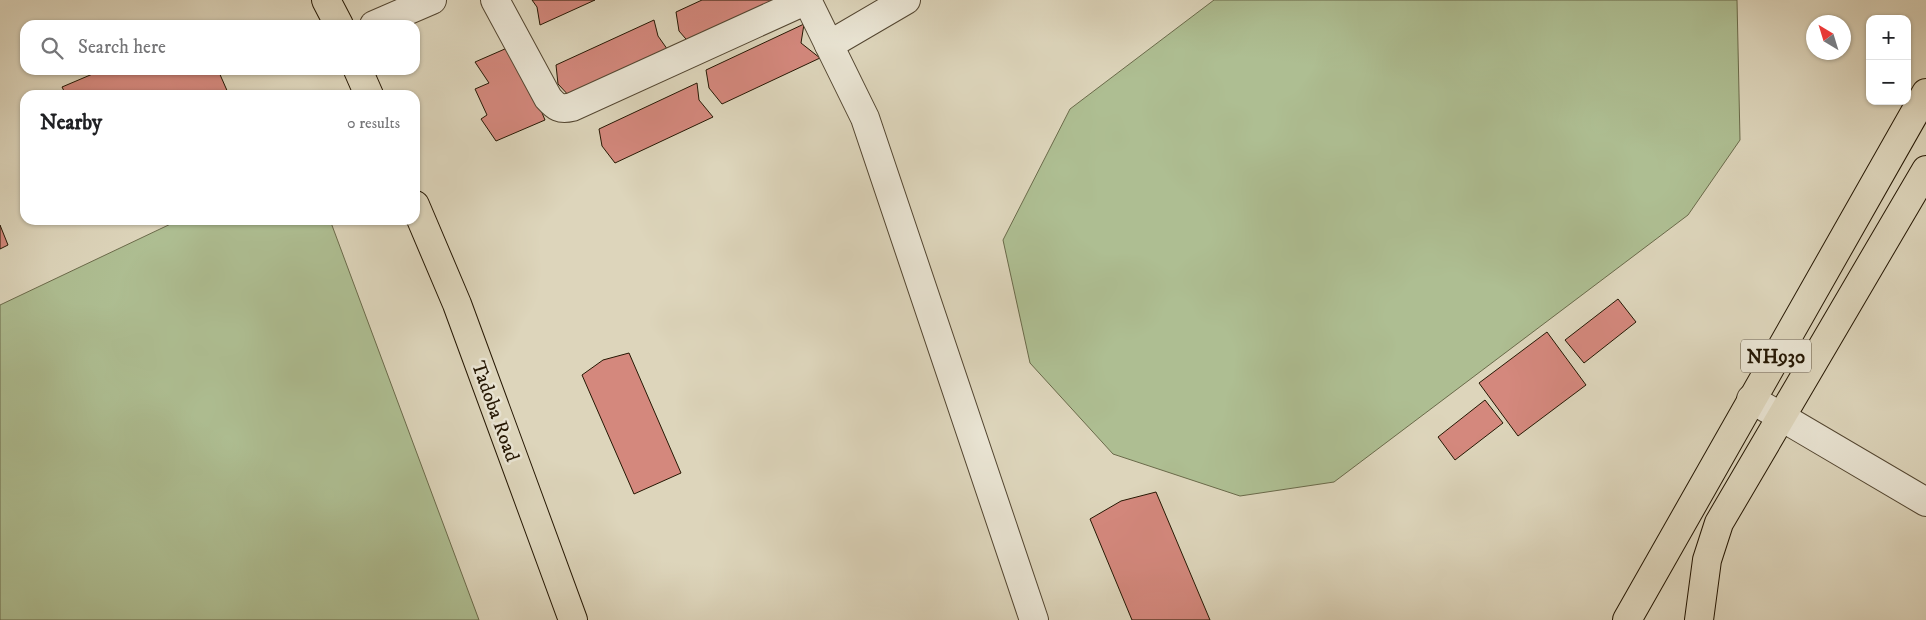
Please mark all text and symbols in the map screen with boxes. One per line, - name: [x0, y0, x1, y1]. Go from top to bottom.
- north arrow: [1806, 15, 1851, 60]
- map controls: [1866, 15, 1911, 105]
- button: +: [1866, 15, 1911, 60]
- search box: [20, 20, 420, 75]
- icon: search: [38, 34, 66, 62]
- text: Search here: [78, 36, 166, 59]
- button: −: [1866, 60, 1911, 105]
- text: Nearby: [40, 110, 102, 136]
- text: 0 results: [347, 113, 400, 133]
- road number: NH930: [1741, 340, 1811, 372]
- street label: Tadoba Road: [465, 358, 524, 465]

